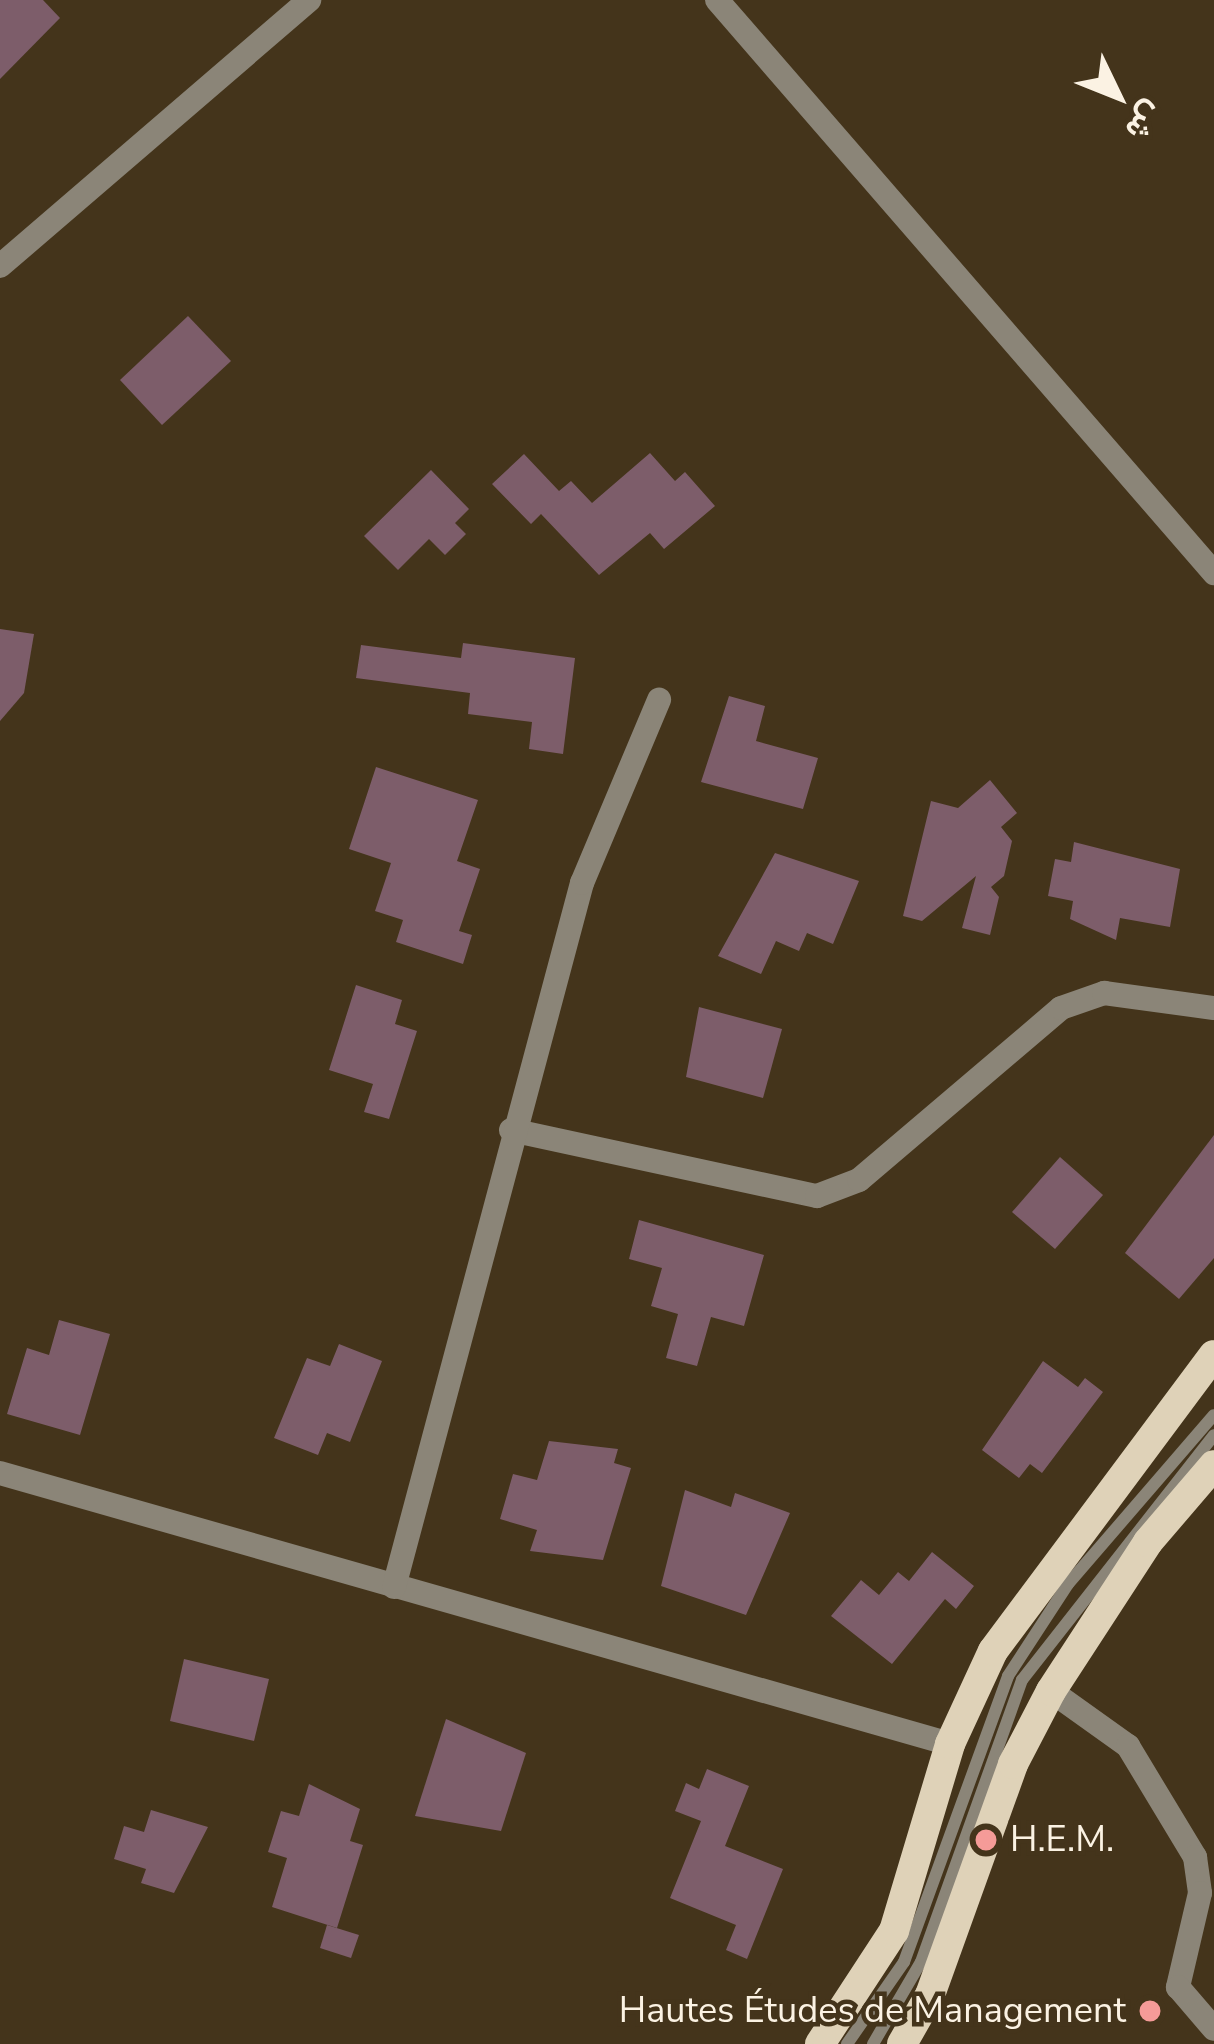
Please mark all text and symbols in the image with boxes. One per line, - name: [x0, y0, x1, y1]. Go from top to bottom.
- north arrow: [1058, 36, 1178, 156]
- text: ش: [1115, 91, 1175, 151]
- place label: H.E.M.: [1010, 1818, 1114, 1862]
- marker: H.E.M.: [973, 1827, 999, 1853]
- place label: Hautes Études de Management: [619, 1989, 1126, 2033]
- marker: Hautes Études de Management: [1137, 1998, 1163, 2024]

